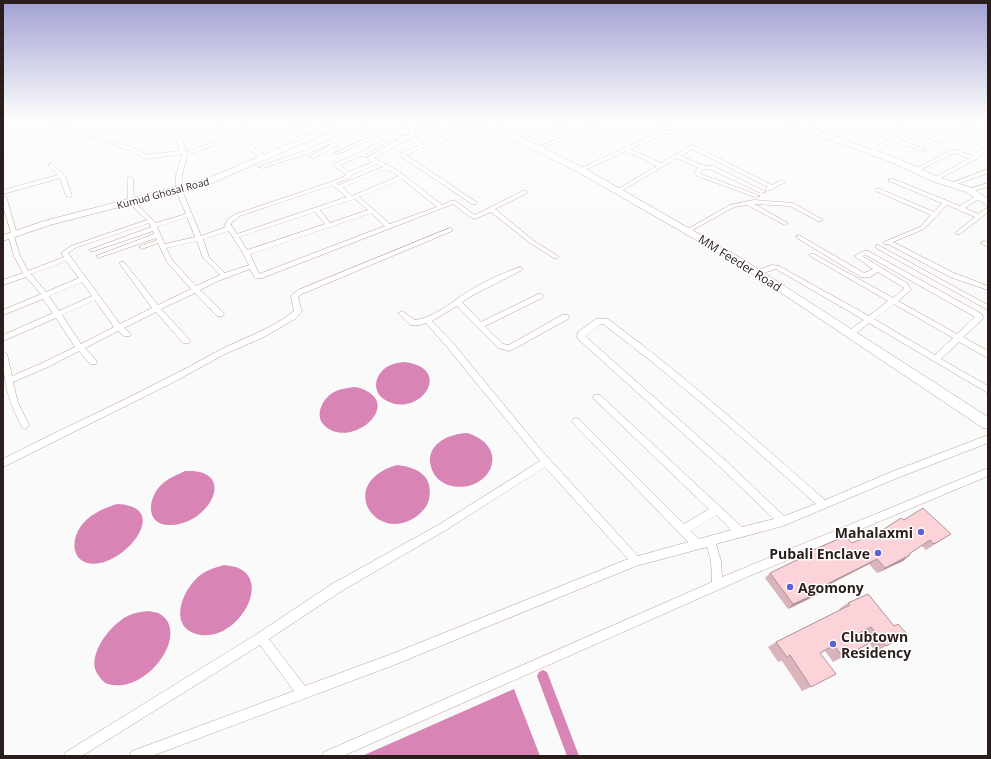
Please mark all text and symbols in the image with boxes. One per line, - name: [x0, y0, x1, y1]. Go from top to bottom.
- street label: Kumud Ghosal Road: [115, 174, 211, 212]
- street label: MM Feeder Road: [695, 231, 785, 295]
- place label: Mahalaxmi: [835, 523, 913, 542]
- marker: Mahalaxmi: [916, 527, 926, 537]
- place label: Pubali Enclave: [769, 544, 870, 563]
- marker: Pubali Enclave: [873, 548, 883, 558]
- place label: Agomony: [798, 578, 864, 597]
- marker: Agomony: [785, 582, 795, 592]
- place label: Clubtown Residency: [841, 627, 911, 662]
- marker: Clubtown Residency: [828, 639, 838, 649]

